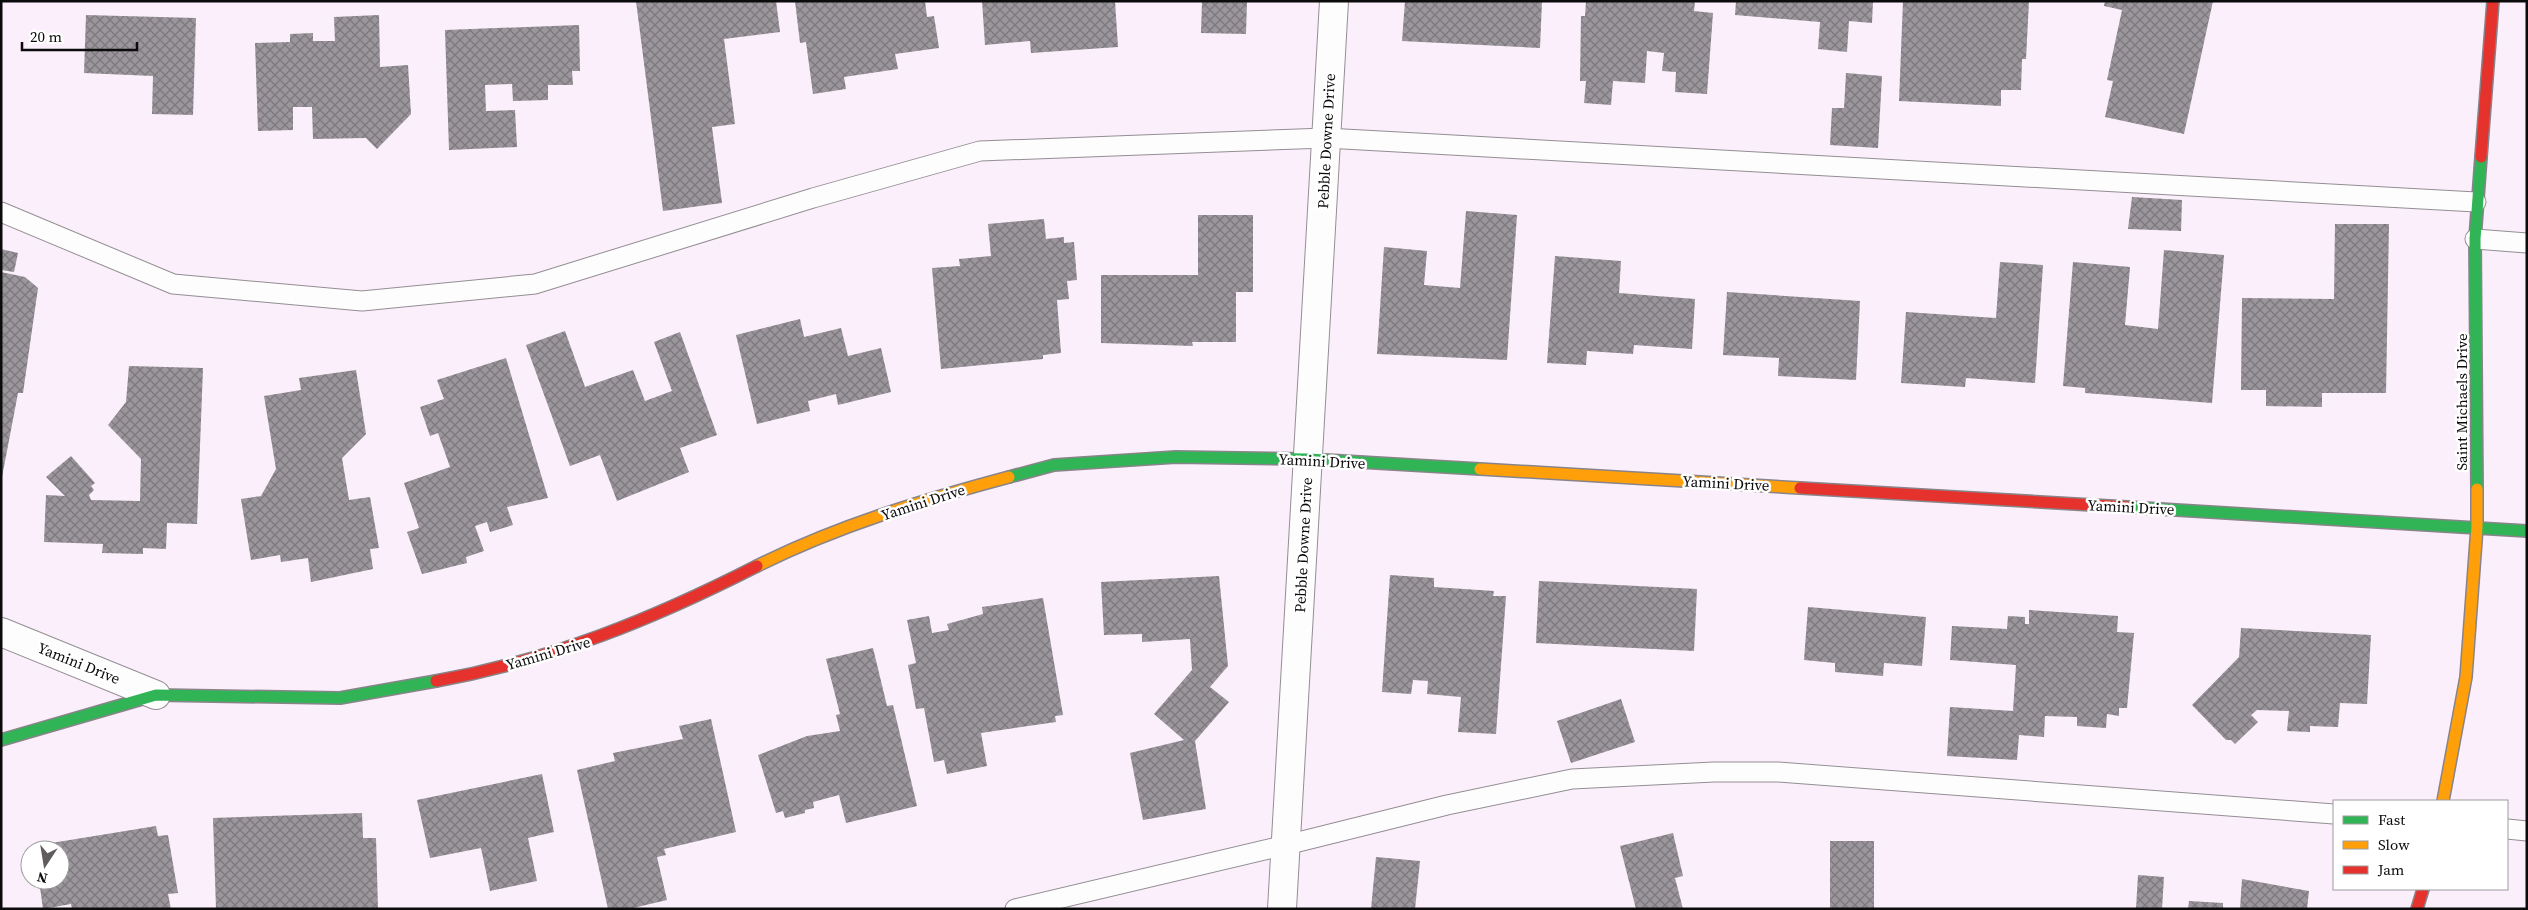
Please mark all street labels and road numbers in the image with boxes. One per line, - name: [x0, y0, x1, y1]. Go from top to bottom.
- street label: Pebble Downe Drive: [1312, 72, 1340, 209]
- street label: Saint Michaels Drive: [2451, 333, 2472, 471]
- street label: Yamini Drive: [1278, 448, 1366, 474]
- street label: Yamini Drive: [1682, 470, 1770, 496]
- street label: Pebble Downe Drive: [1289, 476, 1317, 613]
- street label: Yamini Drive: [878, 478, 968, 525]
- street label: Yamini Drive: [2087, 494, 2175, 520]
- street label: Yamini Drive: [503, 631, 593, 675]
- street label: Yamini Drive: [35, 637, 124, 689]

